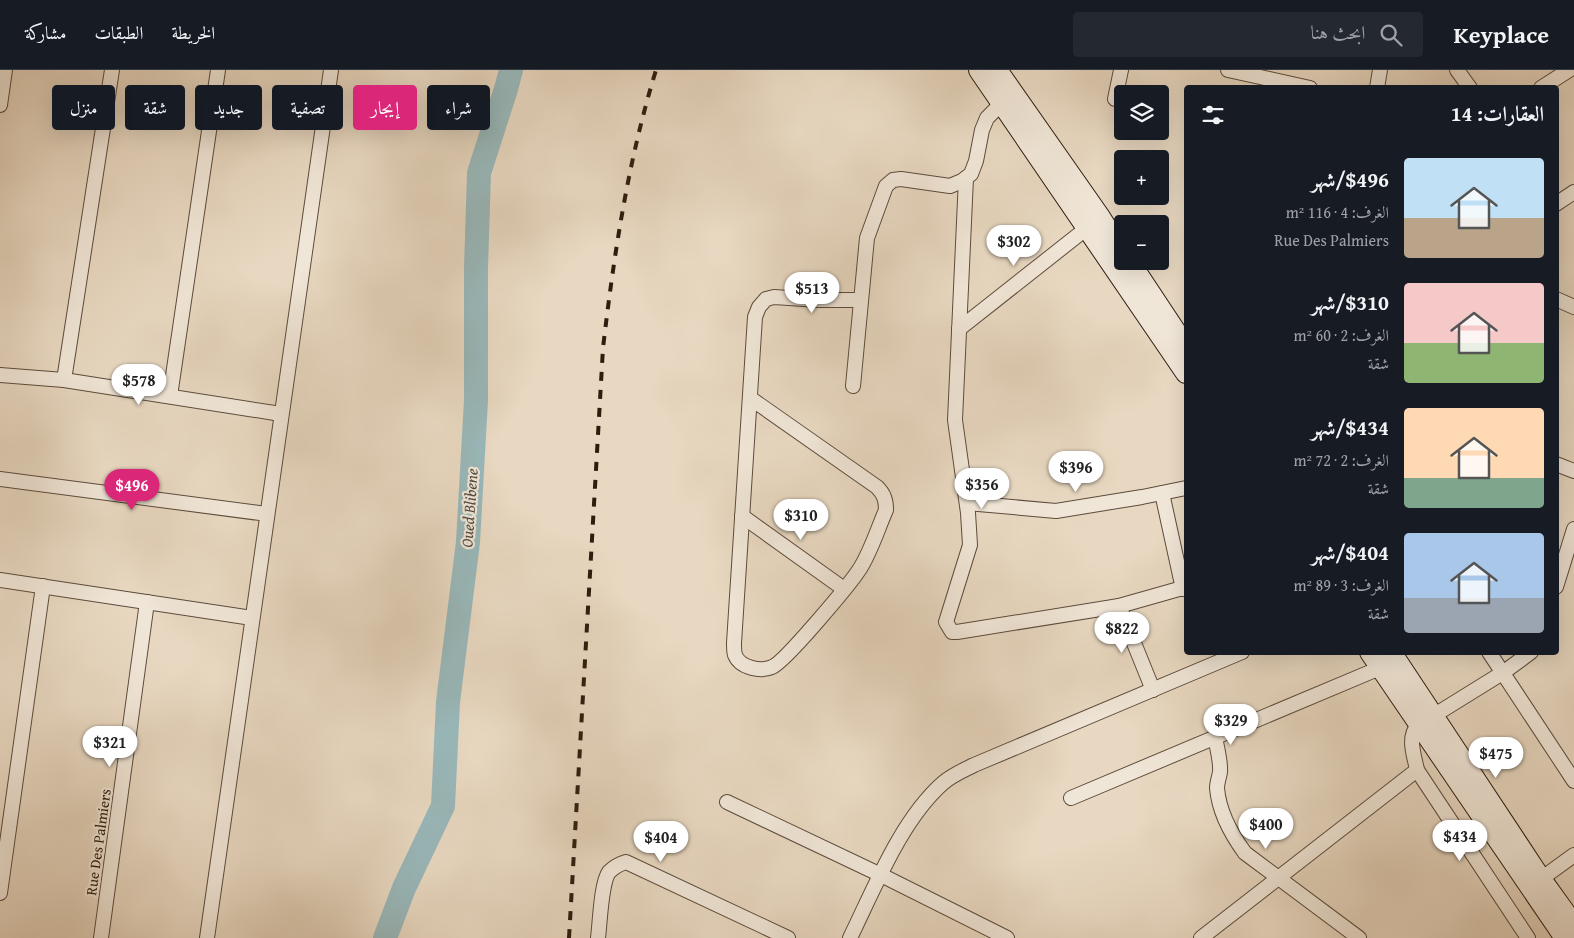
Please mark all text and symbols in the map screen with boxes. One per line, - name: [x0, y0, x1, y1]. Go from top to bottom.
- search box: [1073, 12, 1423, 57]
- text: Keyplace: [1453, 17, 1549, 52]
- text: ابحث هنا: [1311, 18, 1365, 46]
- text: مشاركة: [25, 19, 66, 46]
- text: الطبقات: [94, 19, 143, 46]
- text: الخريطة: [171, 19, 215, 46]
- icon: search: [1377, 21, 1405, 49]
- chip: منزل: [52, 85, 115, 130]
- chip: شقة: [125, 85, 185, 130]
- chip: جديد: [195, 85, 262, 130]
- chip: تصفية: [272, 85, 343, 130]
- chip: إيجار: [353, 85, 417, 130]
- chip: شراء: [427, 85, 490, 130]
- map controls: [1114, 85, 1169, 270]
- button: layers: [1114, 85, 1169, 140]
- text: العقارات: 14: [1451, 98, 1544, 129]
- icon: filters: [1199, 101, 1227, 129]
- button: +: [1114, 150, 1169, 205]
- text: $496/شهر: [1311, 164, 1389, 195]
- icon: home: [1444, 178, 1504, 238]
- text: الغرف: 4 · 116 m²: [1286, 200, 1389, 224]
- button: −: [1114, 215, 1169, 270]
- pin: $302: [984, 224, 1044, 267]
- text: Rue Des Palmiers: [1274, 228, 1389, 252]
- text: $302: [997, 229, 1031, 253]
- pin: $513: [782, 272, 842, 314]
- text: $513: [795, 276, 829, 300]
- text: $310/شهر: [1311, 287, 1389, 318]
- icon: home: [1444, 303, 1504, 363]
- text: الغرف: 2 · 60 m²: [1293, 323, 1389, 347]
- text: شقة: [1368, 351, 1389, 375]
- pin: $578: [109, 364, 169, 406]
- text: $578: [122, 368, 156, 392]
- text: $434/شهر: [1311, 412, 1389, 443]
- icon: home: [1444, 428, 1504, 488]
- text: الغرف: 2 · 72 m²: [1293, 448, 1389, 472]
- pin: $396: [1046, 450, 1106, 493]
- text: $396: [1059, 455, 1093, 479]
- water label: Oued Blibene: [454, 467, 484, 548]
- pin: $496: [102, 468, 162, 511]
- pin: $356: [952, 468, 1012, 510]
- text: $356: [965, 472, 999, 496]
- text: $496: [115, 473, 149, 497]
- text: شقة: [1368, 476, 1389, 500]
- pin: $310: [771, 498, 831, 541]
- text: $310: [784, 503, 818, 527]
- text: $404/شهر: [1311, 537, 1389, 568]
- icon: home: [1444, 553, 1504, 613]
- text: الغرف: 3 · 89 m²: [1293, 573, 1389, 597]
- text: شقة: [1368, 601, 1389, 625]
- pin: $822: [1092, 612, 1152, 654]
- text: $822: [1105, 616, 1139, 640]
- pin: $329: [1201, 704, 1261, 746]
- text: $329: [1214, 708, 1248, 732]
- pin: $321: [80, 726, 140, 768]
- text: $321: [93, 730, 127, 754]
- pin: $475: [1466, 736, 1526, 779]
- text: $475: [1479, 741, 1513, 765]
- street label: Rue Des Palmiers: [80, 787, 116, 897]
- pin: $400: [1236, 808, 1296, 850]
- text: $400: [1249, 812, 1283, 836]
- pin: $404: [631, 820, 691, 863]
- pin: $434: [1430, 820, 1490, 862]
- text: $434: [1443, 824, 1477, 848]
- text: $404: [644, 825, 678, 849]

